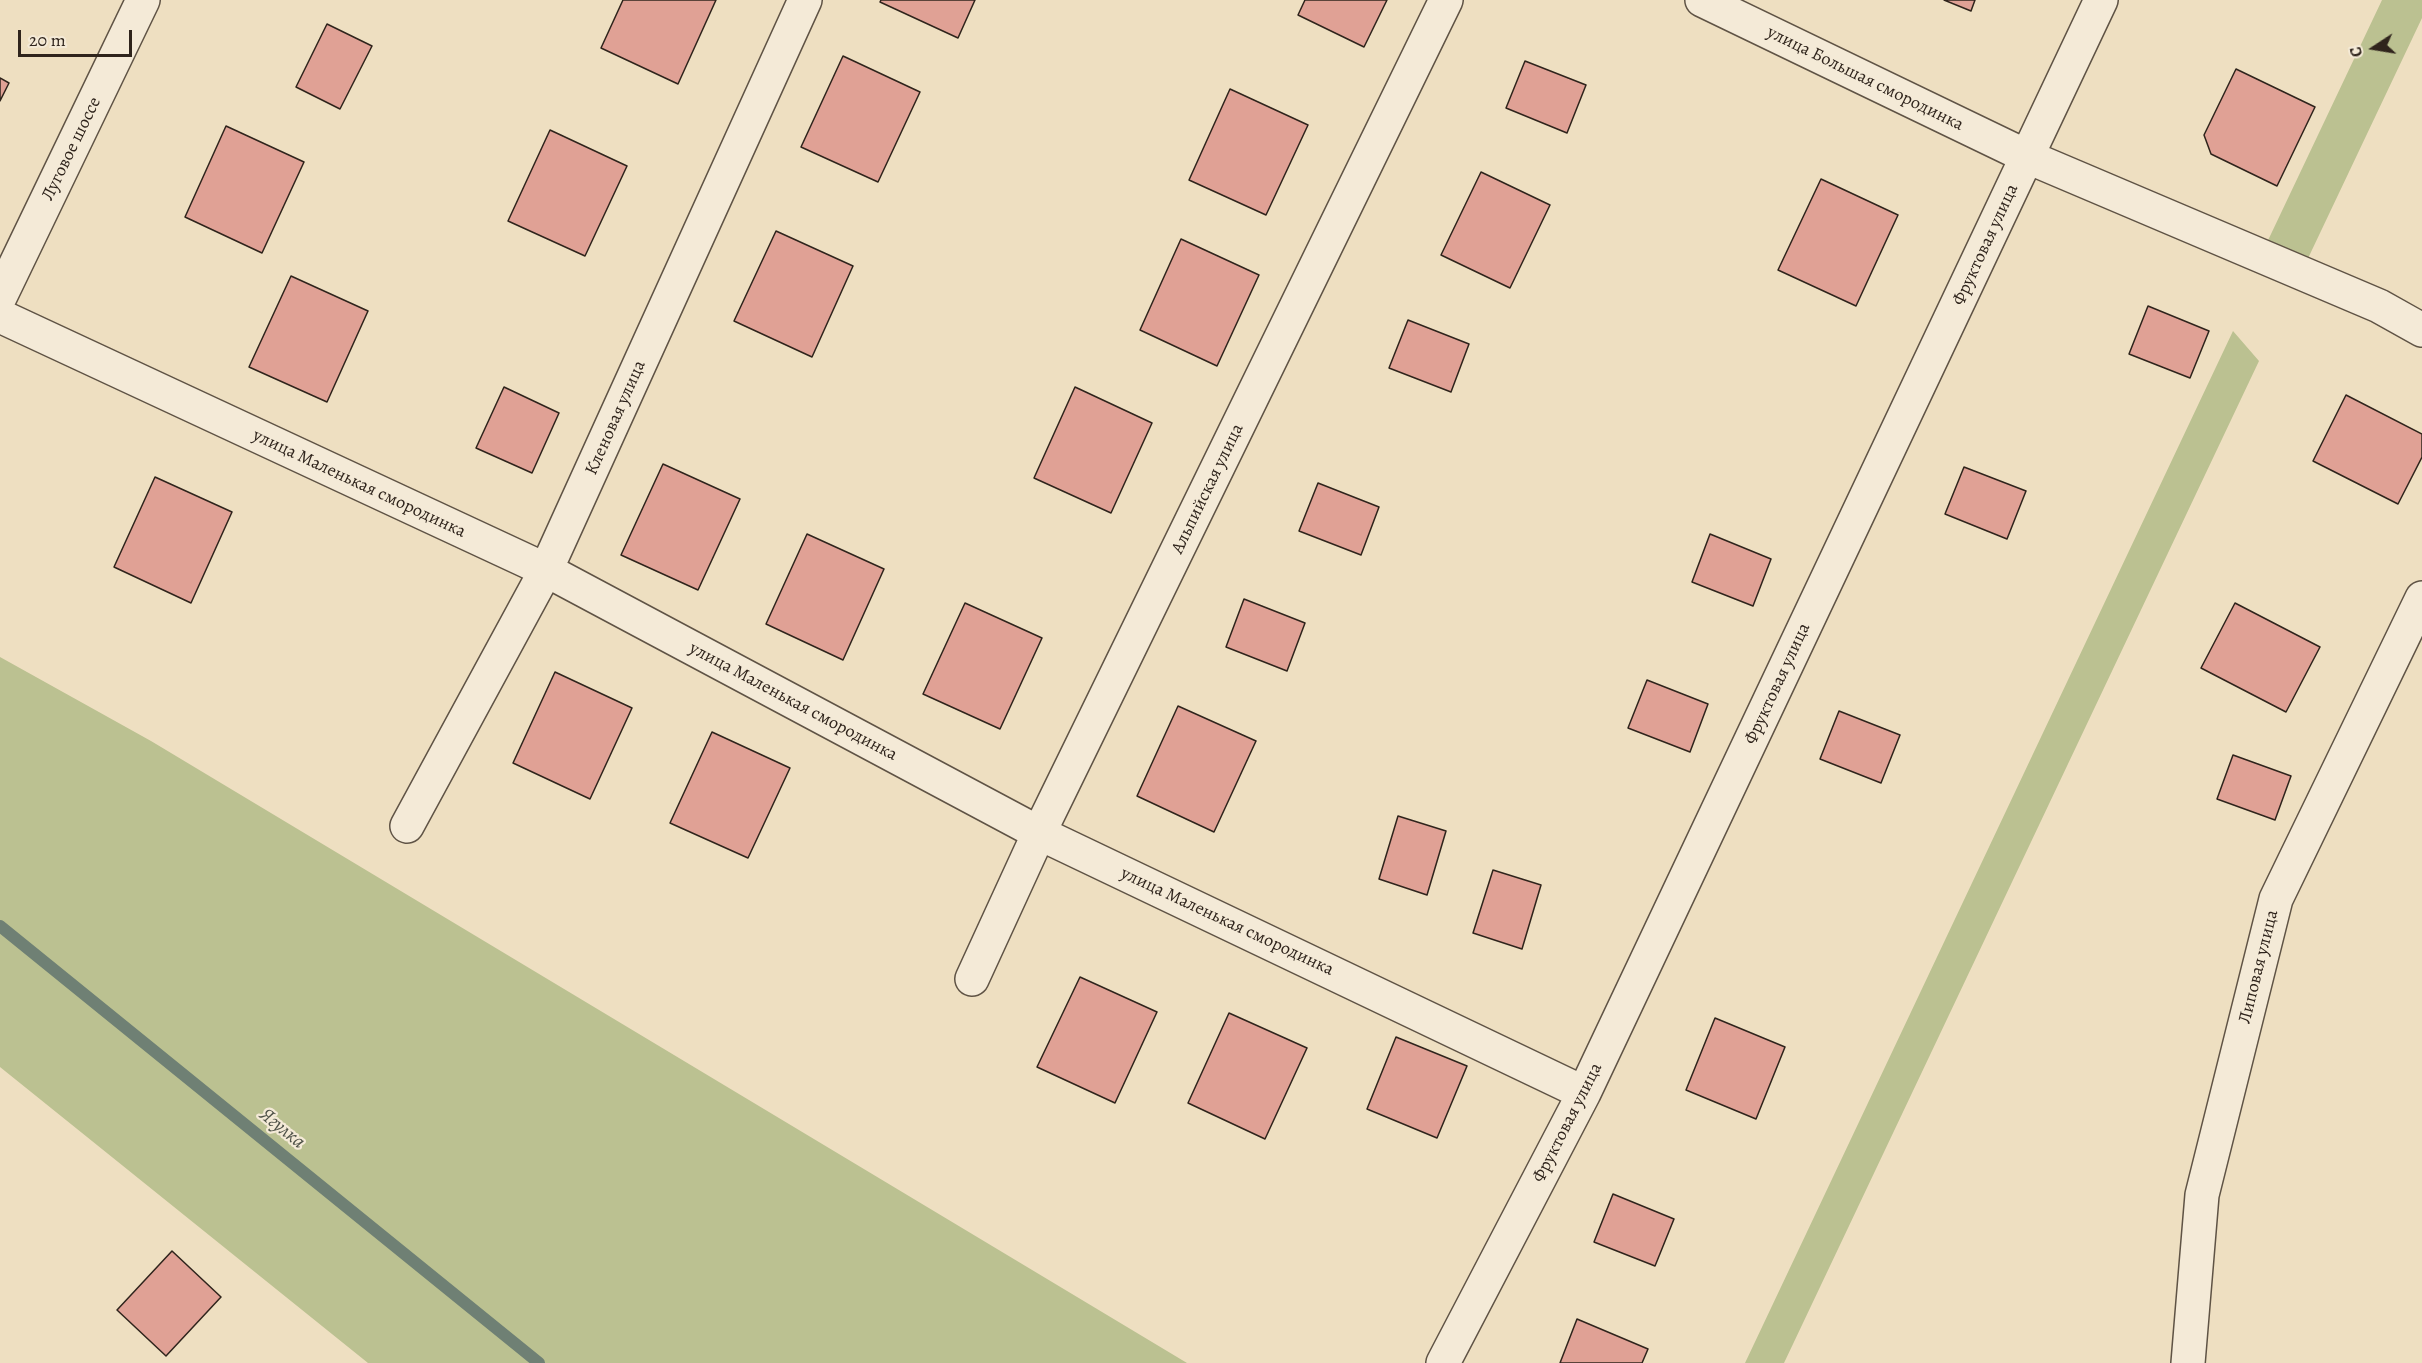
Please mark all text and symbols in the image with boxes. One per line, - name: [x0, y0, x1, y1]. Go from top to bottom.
- scale bar: [21, 18, 135, 56]
- north arrow: [2344, 18, 2404, 78]
- street label: улица Большая смородинка: [1763, 22, 1967, 136]
- text: 20 m: [29, 28, 66, 52]
- text: С: [2345, 45, 2368, 59]
- street label: Луговое шоссе: [38, 94, 106, 204]
- street label: Фруктовая улица: [1948, 181, 2024, 309]
- street label: Кленовая улица: [581, 357, 651, 479]
- street label: Альпийская улица: [1167, 420, 1249, 558]
- street label: улица Маленькая смородинка: [249, 425, 469, 543]
- street label: Фруктовая улица: [1740, 620, 1816, 748]
- street label: улица Маленькая смородинка: [685, 638, 901, 766]
- street label: улица Маленькая смородинка: [1117, 863, 1337, 981]
- street label: Липовая улица: [2234, 908, 2284, 1026]
- street label: Фруктовая улица: [1529, 1060, 1607, 1186]
- water label: Ягулка: [254, 1103, 310, 1155]

